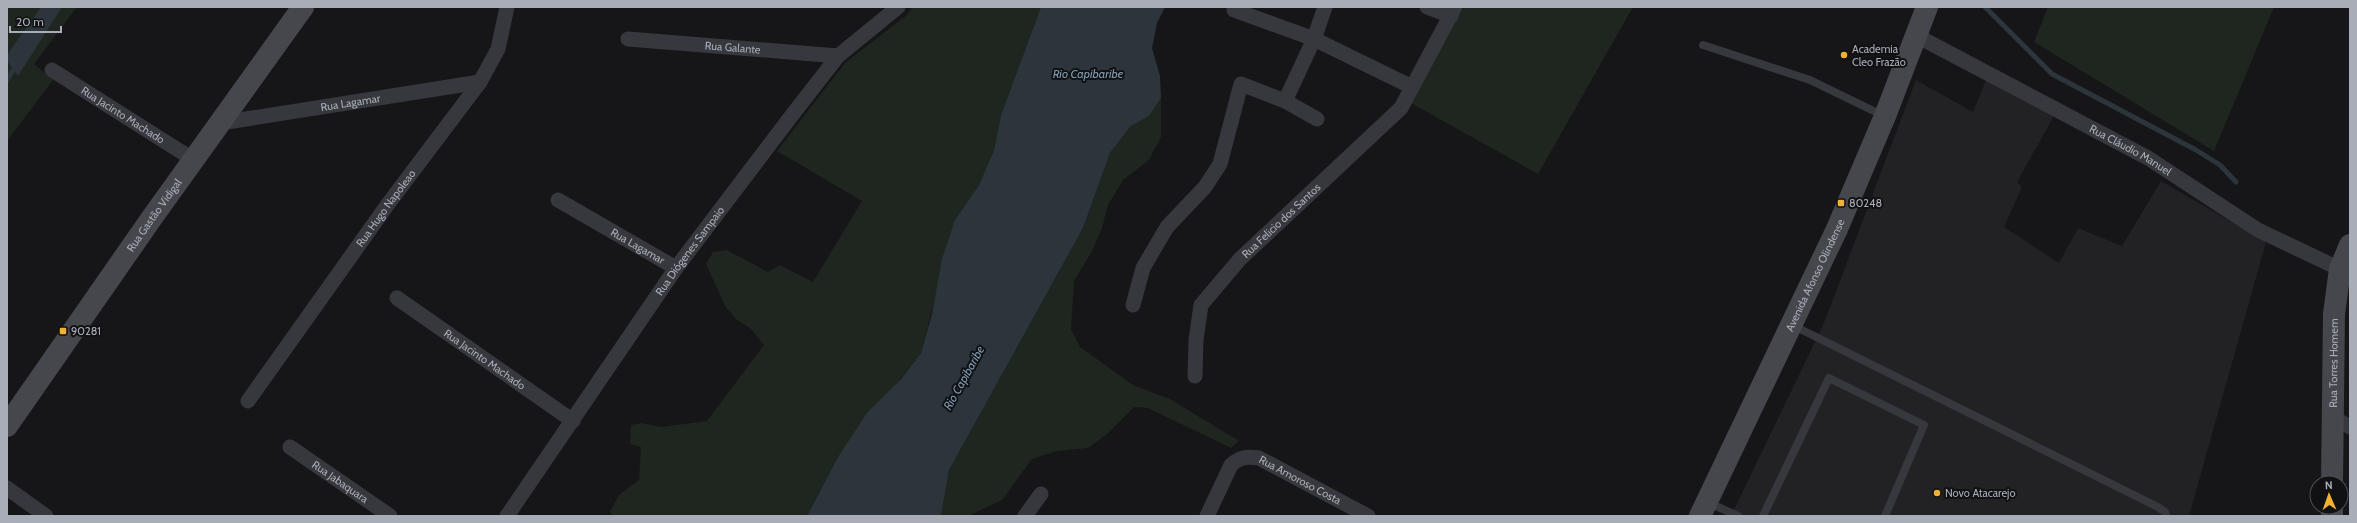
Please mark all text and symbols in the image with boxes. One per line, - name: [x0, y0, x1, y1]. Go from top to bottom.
- scale bar: [10, 8, 61, 34]
- text: 20 m: [16, 14, 44, 29]
- street label: Rua Galante: [704, 38, 761, 57]
- place label: Academia Cleo Frazão: [1852, 42, 1906, 69]
- marker: Academia Cleo Frazão: [1839, 50, 1849, 60]
- water label: Rio Capibaribe: [1053, 66, 1124, 81]
- street label: Rua Jacinto Machado: [79, 83, 167, 147]
- street label: Rua Lagamar: [320, 91, 382, 114]
- street label: Rua Cláudio Manuel: [2087, 121, 2174, 179]
- street label: Rua Hugo Napoleao: [353, 167, 419, 249]
- street label: Rua Gastão Vidigal: [123, 176, 185, 254]
- street label: Rua Felicio dos Santos: [1239, 180, 1324, 261]
- place label: 80248: [1849, 196, 1882, 210]
- marker: 80248: [1836, 198, 1846, 208]
- street label: Rua Diógenes Sampaio: [652, 203, 727, 298]
- street label: Avenida Afonso Olindense: [1782, 216, 1848, 333]
- street label: Rua Lagamar: [608, 225, 668, 267]
- street label: Rua Torres Homem: [2326, 318, 2341, 408]
- place label: 90281: [71, 324, 101, 338]
- marker: 90281: [58, 326, 68, 336]
- street label: Rua Jacinto Machado: [441, 326, 528, 393]
- water label: Rio Capibaribe: [940, 343, 987, 412]
- street label: Rua Amoroso Costa: [1256, 452, 1344, 508]
- street label: Rua Jabaquara: [309, 457, 372, 506]
- north arrow: [2309, 475, 2349, 515]
- text: N: [2325, 478, 2333, 492]
- place label: Novo Atacarejo: [1945, 486, 2015, 500]
- marker: Novo Atacarejo: [1932, 488, 1942, 498]

